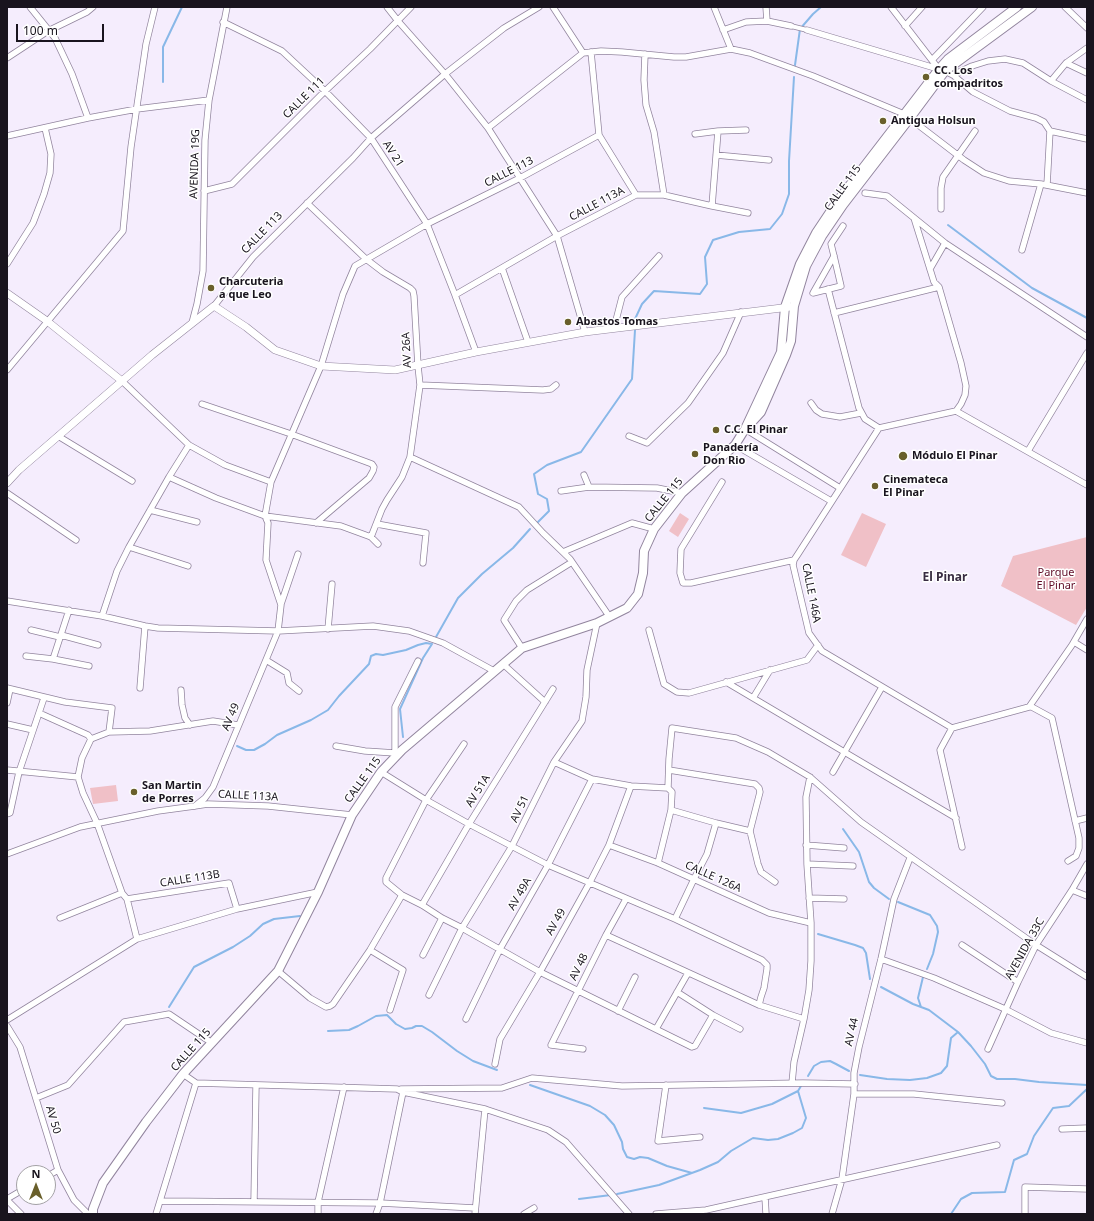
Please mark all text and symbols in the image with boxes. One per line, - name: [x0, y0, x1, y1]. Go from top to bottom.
- scale bar: [18, 16, 106, 42]
- text: 100 m: [23, 22, 58, 39]
- place label: CC. Los compadritos: [934, 64, 1003, 90]
- marker: CC. Los compadritos: [921, 72, 931, 82]
- street label: CALLE 111: [280, 74, 328, 122]
- place label: Antigua Holsun: [891, 114, 976, 128]
- marker: Antigua Holsun: [878, 116, 888, 126]
- street label: AVENIDA 19G: [187, 129, 203, 199]
- street label: AV 21: [380, 138, 406, 170]
- street label: CALLE 113: [482, 154, 536, 190]
- street label: CALLE 115: [822, 163, 864, 213]
- street label: CALLE 113A: [567, 184, 627, 224]
- street label: CALLE 113: [239, 209, 285, 257]
- place label: Charcuteria a que Leo: [219, 275, 283, 301]
- marker: Charcuteria a que Leo: [206, 283, 216, 293]
- place label: Abastos Tomas: [576, 315, 658, 329]
- marker: Abastos Tomas: [563, 317, 573, 327]
- street label: AV 26A: [399, 332, 415, 368]
- place label: C.C. El Pinar: [724, 423, 788, 437]
- marker: C.C. El Pinar: [711, 425, 721, 435]
- place label: Panadería Don Rio: [703, 441, 758, 467]
- marker: Panadería Don Rio: [690, 449, 700, 459]
- place label: Módulo El Pinar: [912, 449, 997, 463]
- marker: Módulo El Pinar: [897, 450, 909, 462]
- place label: Cinemateca El Pinar: [883, 473, 948, 499]
- street label: CALLE 115: [642, 475, 686, 525]
- marker: Cinemateca El Pinar: [870, 481, 880, 491]
- street label: CALLE 146A: [799, 562, 823, 624]
- park label: Parque El Pinar: [1037, 566, 1075, 592]
- district label: El Pinar: [923, 571, 967, 585]
- street label: AV 49: [219, 701, 243, 733]
- street label: CALLE 115: [342, 755, 384, 805]
- street label: AV 51A: [463, 772, 493, 810]
- place label: San Martin de Porres: [142, 779, 202, 805]
- marker: San Martin de Porres: [129, 787, 139, 797]
- street label: CALLE 113A: [218, 788, 278, 804]
- street label: AV 51: [508, 793, 532, 825]
- street label: CALLE 126A: [683, 859, 743, 895]
- street label: CALLE 113B: [159, 868, 221, 890]
- street label: AV 49A: [505, 875, 535, 913]
- street label: AV 49: [543, 906, 569, 938]
- street label: AVENIDA 33C: [1003, 916, 1047, 982]
- street label: AV 48: [567, 951, 591, 983]
- street label: AV 44: [842, 1017, 862, 1047]
- street label: CALLE 115: [168, 1026, 214, 1074]
- street label: AV 50: [43, 1104, 63, 1136]
- north arrow: [16, 1165, 56, 1205]
- text: N: [32, 1166, 40, 1181]

